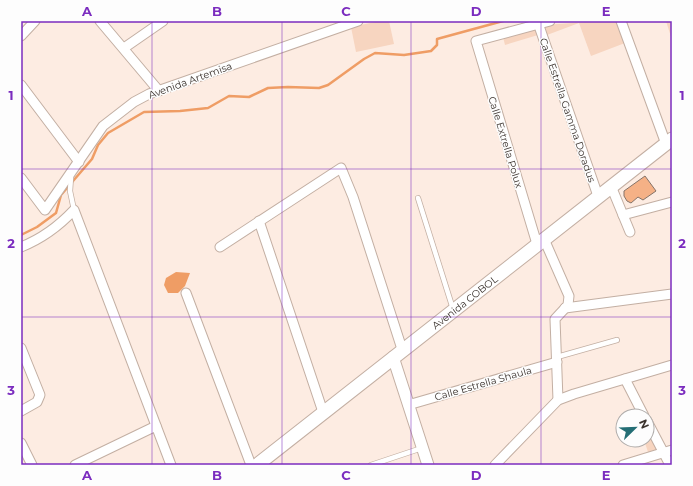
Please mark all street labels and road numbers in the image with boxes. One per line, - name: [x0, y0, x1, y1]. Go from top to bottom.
- street label: Calle Estrella Gamma Doradus: [537, 36, 598, 184]
- street label: Avenida Artemisa: [146, 59, 234, 102]
- street label: Calle Extrella Polux: [485, 95, 526, 190]
- street label: Avenida COBOL: [429, 272, 500, 332]
- street label: Calle Estrella Shaula: [433, 363, 533, 404]

